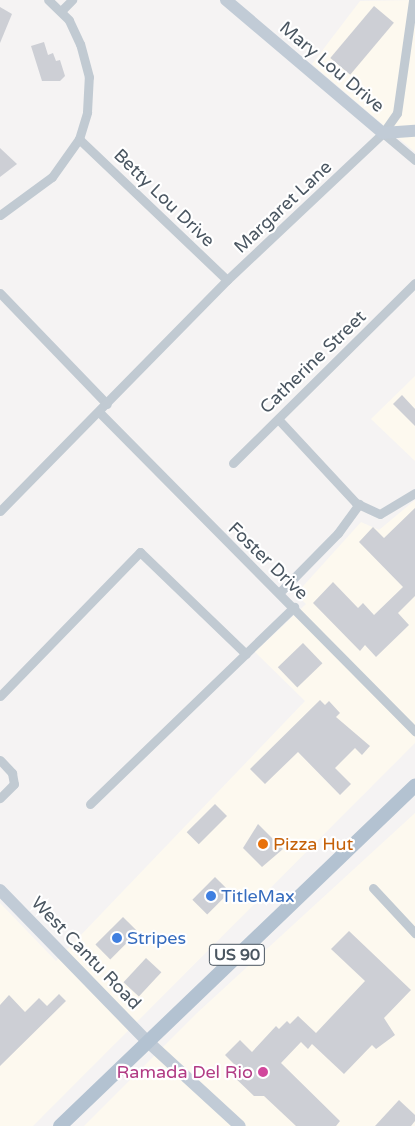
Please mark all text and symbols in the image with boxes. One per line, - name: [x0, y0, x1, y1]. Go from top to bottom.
- street label: Mary Lou Drive: [275, 17, 389, 117]
- street label: Betty Lou Drive: [109, 144, 219, 252]
- street label: Margaret Lane: [230, 156, 336, 258]
- street label: Catherine Street: [255, 306, 371, 418]
- street label: Foster Drive: [224, 518, 312, 604]
- place label: Pizza Hut: [273, 833, 353, 855]
- marker: Pizza Hut: [257, 838, 269, 850]
- place label: TitleMax: [221, 885, 295, 907]
- marker: TitleMax: [205, 890, 217, 902]
- street label: West Cantu Road: [27, 892, 145, 1014]
- place label: Stripes: [127, 927, 186, 949]
- marker: Stripes: [111, 932, 123, 944]
- road number: US 90: [208, 942, 266, 968]
- place label: Ramada Del Rio: [117, 1061, 253, 1083]
- marker: Ramada Del Rio: [257, 1066, 269, 1078]

